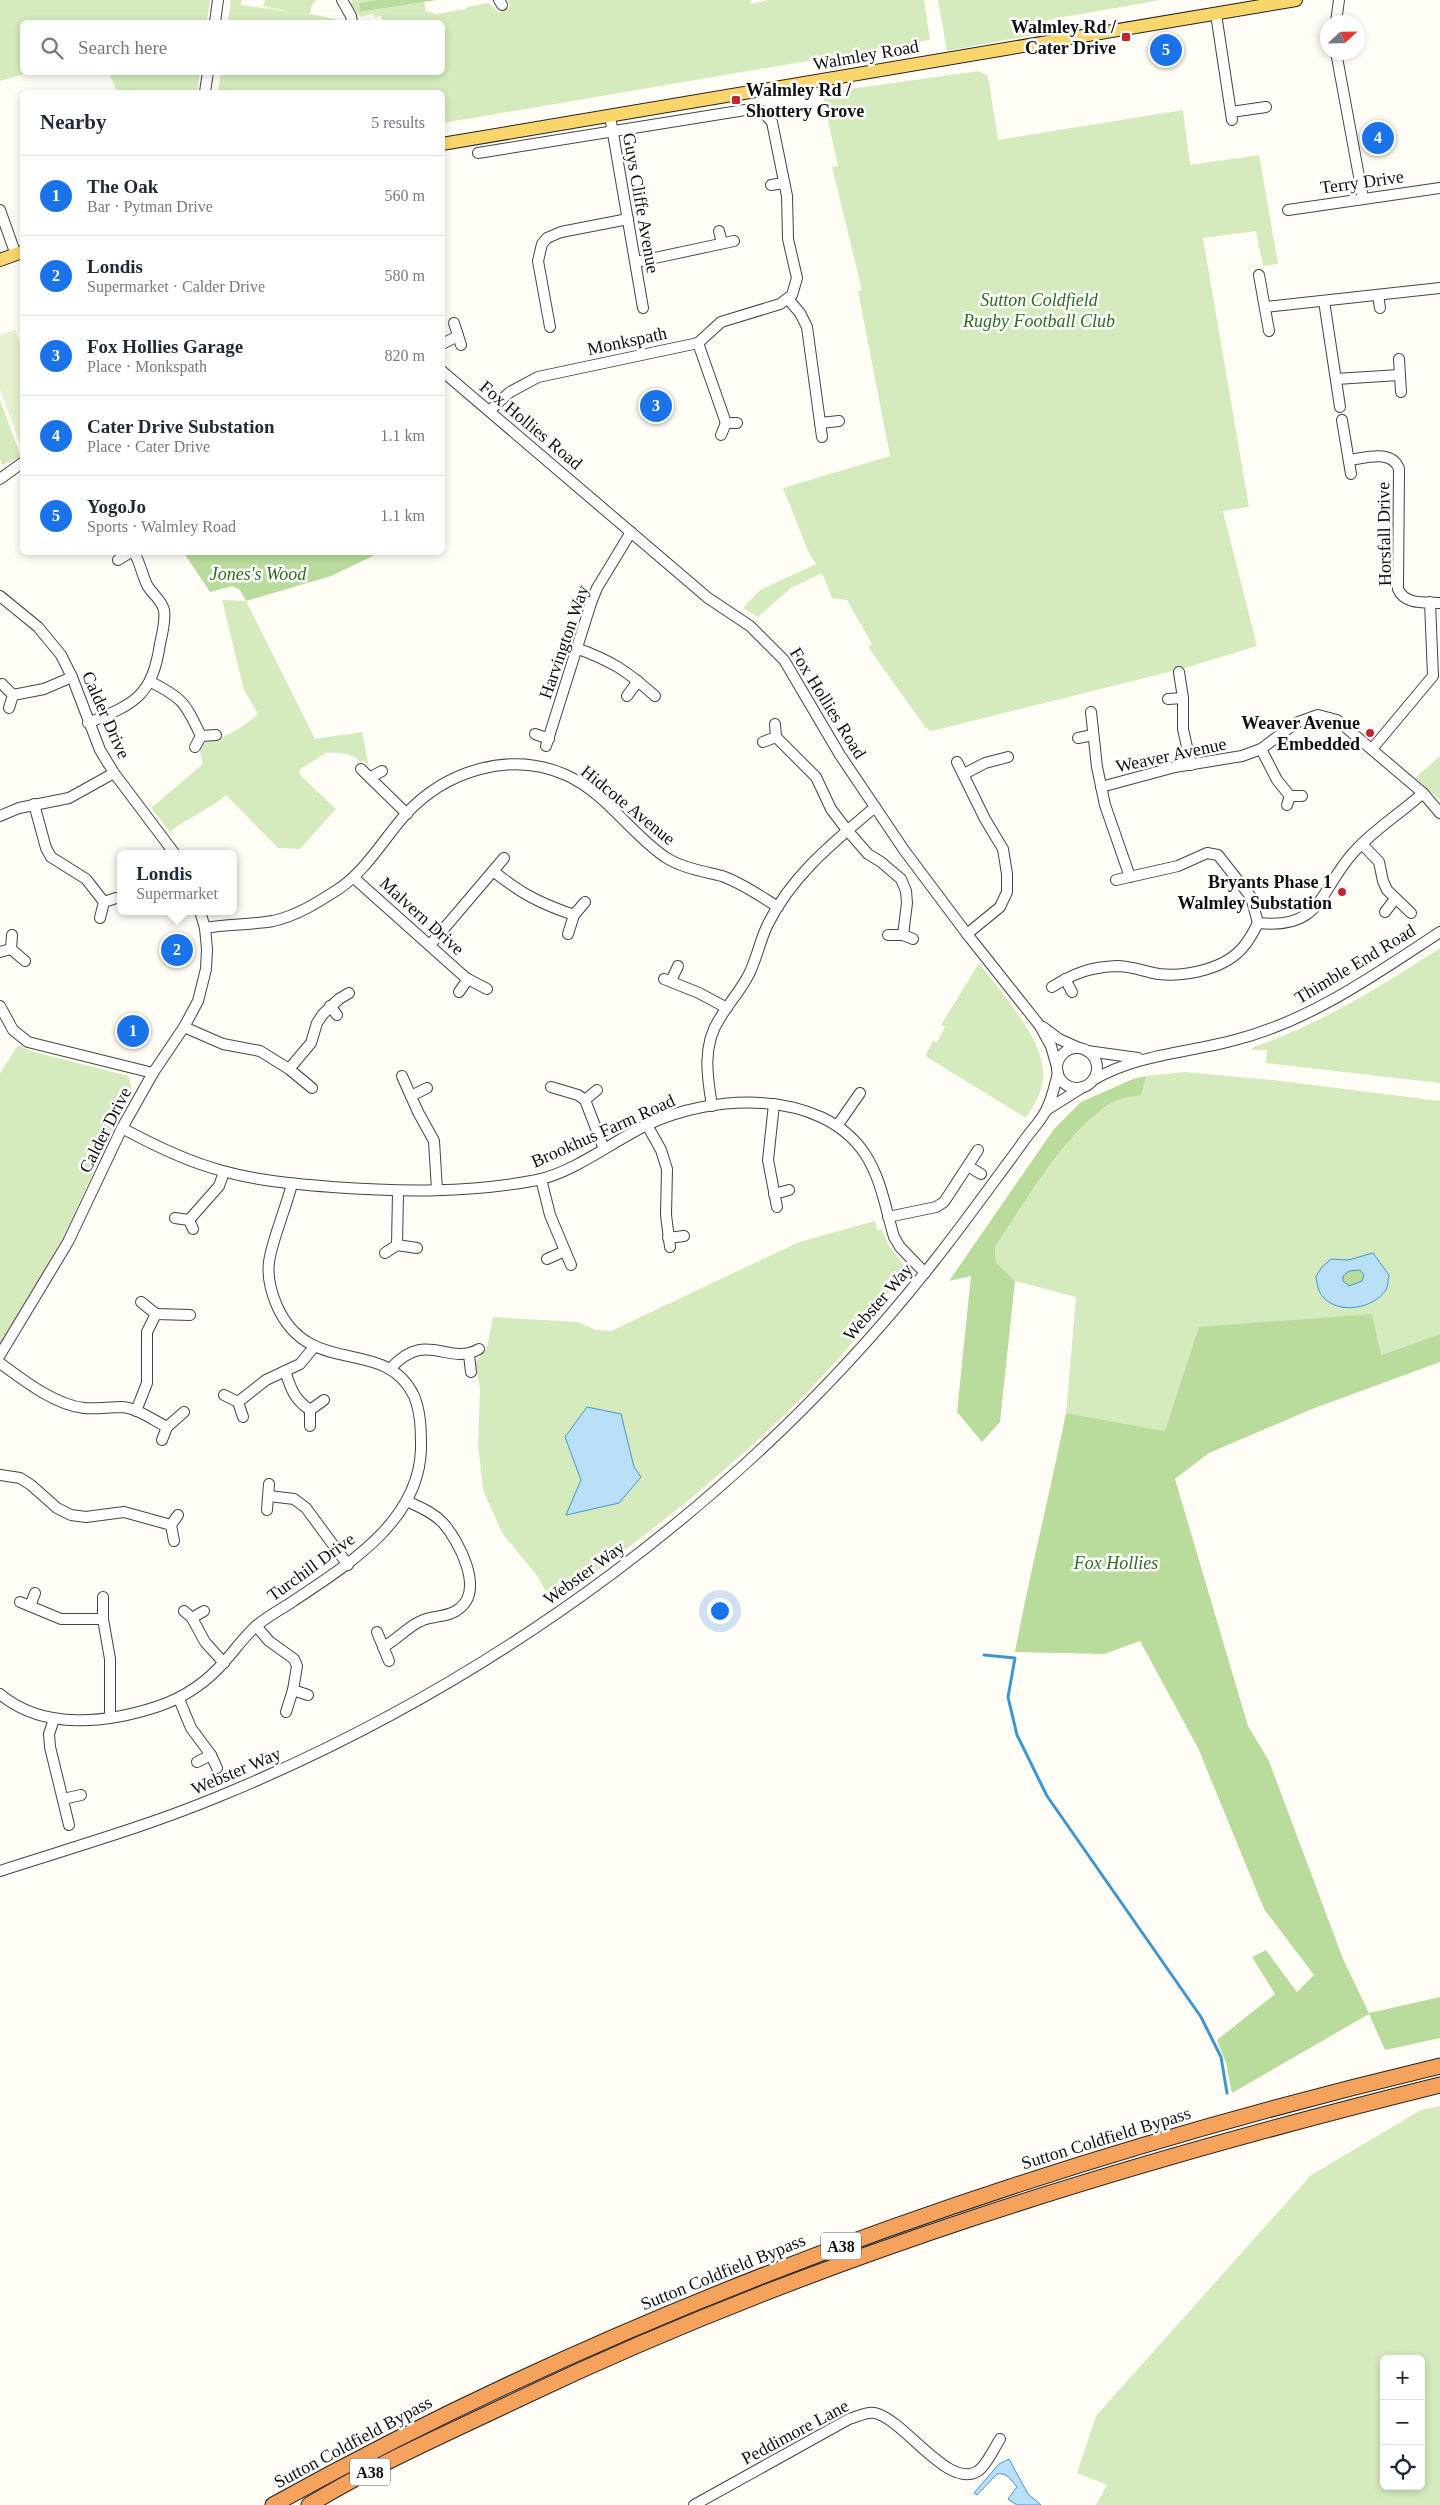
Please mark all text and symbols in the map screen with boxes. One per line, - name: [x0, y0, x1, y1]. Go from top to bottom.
- north arrow: [1320, 15, 1365, 60]
- place label: Walmley Rd / Cater Drive: [1011, 17, 1117, 58]
- search box: [20, 20, 445, 75]
- marker: Walmley Rd / Cater Drive: [1120, 31, 1132, 43]
- pin: 5: [1150, 31, 1182, 69]
- icon: search: [38, 34, 66, 62]
- street label: Walmley Road: [812, 36, 920, 74]
- text: Search here: [78, 37, 167, 58]
- place label: Walmley Rd / Shottery Grove: [746, 80, 864, 121]
- marker: Walmley Rd / Shottery Grove: [730, 94, 742, 106]
- text: Nearby: [40, 110, 107, 134]
- text: 5 results: [371, 114, 425, 131]
- pin: 4: [1362, 119, 1394, 157]
- street label: Guys Cliffe Avenue: [619, 131, 663, 275]
- street label: Terry Drive: [1319, 166, 1405, 198]
- text: The Oak: [87, 176, 158, 197]
- text: 1: [52, 187, 60, 204]
- text: 560 m: [385, 187, 425, 204]
- text: Bar · Pytman Drive: [87, 198, 213, 215]
- text: Londis: [87, 256, 143, 277]
- text: 2: [52, 267, 60, 284]
- text: 580 m: [385, 267, 425, 284]
- text: Supermarket · Calder Drive: [87, 278, 265, 295]
- park label: Sutton Coldfield Rugby Football Club: [962, 290, 1115, 331]
- street label: Monkspath: [585, 323, 669, 359]
- text: Fox Hollies Garage: [87, 336, 243, 357]
- text: 3: [52, 347, 60, 364]
- text: 820 m: [385, 347, 425, 364]
- text: Place · Monkspath: [87, 358, 207, 375]
- street label: Fox Hollies Road: [476, 377, 586, 473]
- pin: 3: [640, 387, 672, 425]
- text: Cater Drive Substation: [87, 416, 275, 437]
- text: 4: [52, 427, 60, 444]
- text: 1.1 km: [381, 427, 425, 444]
- text: Place · Cater Drive: [87, 438, 210, 455]
- street label: Horsfall Drive: [1373, 482, 1395, 586]
- text: YogoJo: [87, 496, 146, 517]
- text: 5: [52, 507, 60, 524]
- text: 1.1 km: [381, 507, 425, 524]
- text: Sports · Walmley Road: [87, 518, 236, 535]
- park label: Jones's Wood: [210, 564, 307, 584]
- street label: Harvington Way: [535, 583, 593, 701]
- street label: Fox Hollies Road: [786, 644, 870, 762]
- street label: Calder Drive: [78, 668, 134, 762]
- place label: Weaver Avenue Embedded: [1241, 713, 1360, 754]
- marker: Weaver Avenue Embedded: [1364, 727, 1376, 739]
- street label: Weaver Avenue: [1114, 734, 1228, 776]
- street label: Hidcote Avenue: [577, 761, 679, 849]
- popup: [117, 850, 237, 915]
- text: Londis: [136, 863, 192, 884]
- place label: Bryants Phase 1 Walmley Substation: [1177, 872, 1332, 913]
- street label: Malvern Drive: [376, 873, 468, 959]
- text: Supermarket: [136, 885, 218, 902]
- marker: Bryants Phase 1 Walmley Substation: [1336, 886, 1348, 898]
- street label: Thimble End Road: [1291, 920, 1419, 1008]
- pin: 2: [161, 931, 193, 969]
- pin: 1: [117, 1012, 149, 1050]
- street label: Calder Drive: [75, 1084, 135, 1176]
- street label: Brookhus Farm Road: [528, 1090, 678, 1172]
- street label: Webster Way: [839, 1259, 917, 1345]
- street label: Turchill Drive: [264, 1529, 358, 1605]
- street label: Webster Way: [540, 1537, 628, 1609]
- park label: Fox Hollies: [1073, 1553, 1158, 1573]
- your location: [707, 1598, 733, 1624]
- street label: Webster Way: [188, 1743, 284, 1799]
- street label: Sutton Coldfield Bypass: [1019, 2103, 1193, 2173]
- street label: Sutton Coldfield Bypass: [638, 2230, 808, 2314]
- road number: A38: [821, 2232, 861, 2260]
- map controls: [1380, 2355, 1425, 2490]
- button: +: [1380, 2355, 1425, 2400]
- street label: Sutton Coldfield Bypass: [271, 2392, 435, 2492]
- street label: Peddimore Lane: [738, 2395, 852, 2469]
- button: −: [1380, 2400, 1425, 2445]
- button: locate: [1380, 2445, 1425, 2490]
- road number: A38: [350, 2458, 390, 2486]

